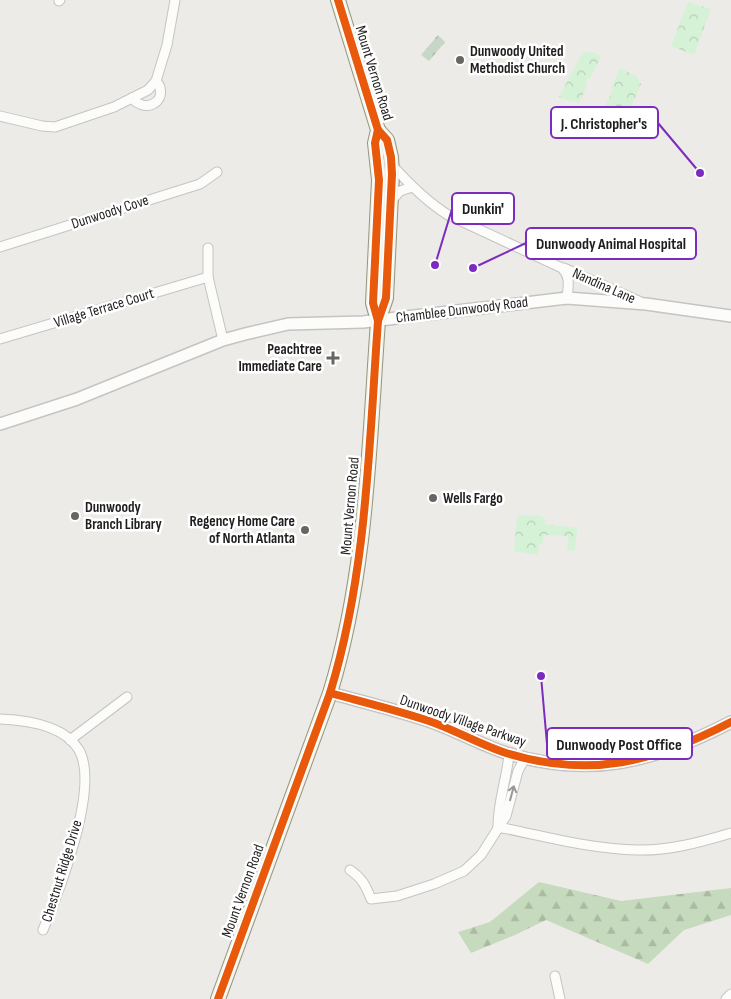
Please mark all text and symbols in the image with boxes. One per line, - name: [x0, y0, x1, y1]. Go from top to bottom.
- street label: Mount Vernon Road: [351, 23, 397, 123]
- place label: Dunwoody United Methodist Church: [470, 42, 565, 78]
- marker: Dunwoody United Methodist Church: [454, 54, 466, 66]
- callout: J. Christopher's: [551, 107, 658, 138]
- text: J. Christopher's: [560, 115, 647, 134]
- street label: Dunwoody Cove: [69, 191, 151, 233]
- callout: Dunkin': [452, 193, 514, 224]
- text: Dunkin': [462, 200, 504, 219]
- callout: Dunwoody Animal Hospital: [526, 228, 696, 259]
- text: Dunwoody Animal Hospital: [536, 235, 686, 254]
- street label: Nandina Lane: [569, 264, 639, 308]
- street label: Village Terrace Court: [52, 284, 157, 332]
- street label: Chamblee Dunwoody Road: [395, 292, 529, 328]
- place label: Peachtree Immediate Care: [238, 340, 322, 376]
- marker: Peachtree Immediate Care: [326, 351, 340, 365]
- street label: Mount Vernon Road: [336, 456, 364, 556]
- place label: Wells Fargo: [443, 489, 503, 508]
- marker: Wells Fargo: [427, 492, 439, 504]
- place label: Dunwoody Branch Library: [85, 498, 163, 534]
- marker: Dunwoody Branch Library: [69, 510, 81, 522]
- place label: Regency Home Care of North Atlanta: [189, 512, 295, 548]
- marker: Regency Home Care of North Atlanta: [299, 524, 311, 536]
- street label: Dunwoody Village Parkway: [397, 690, 529, 752]
- callout: Dunwoody Post Office: [547, 728, 692, 759]
- text: Dunwoody Post Office: [556, 736, 682, 755]
- one-way arrow: [508, 785, 518, 801]
- street label: Chestnut Ridge Drive: [37, 818, 87, 924]
- street label: Mount Vernon Road: [217, 842, 269, 940]

